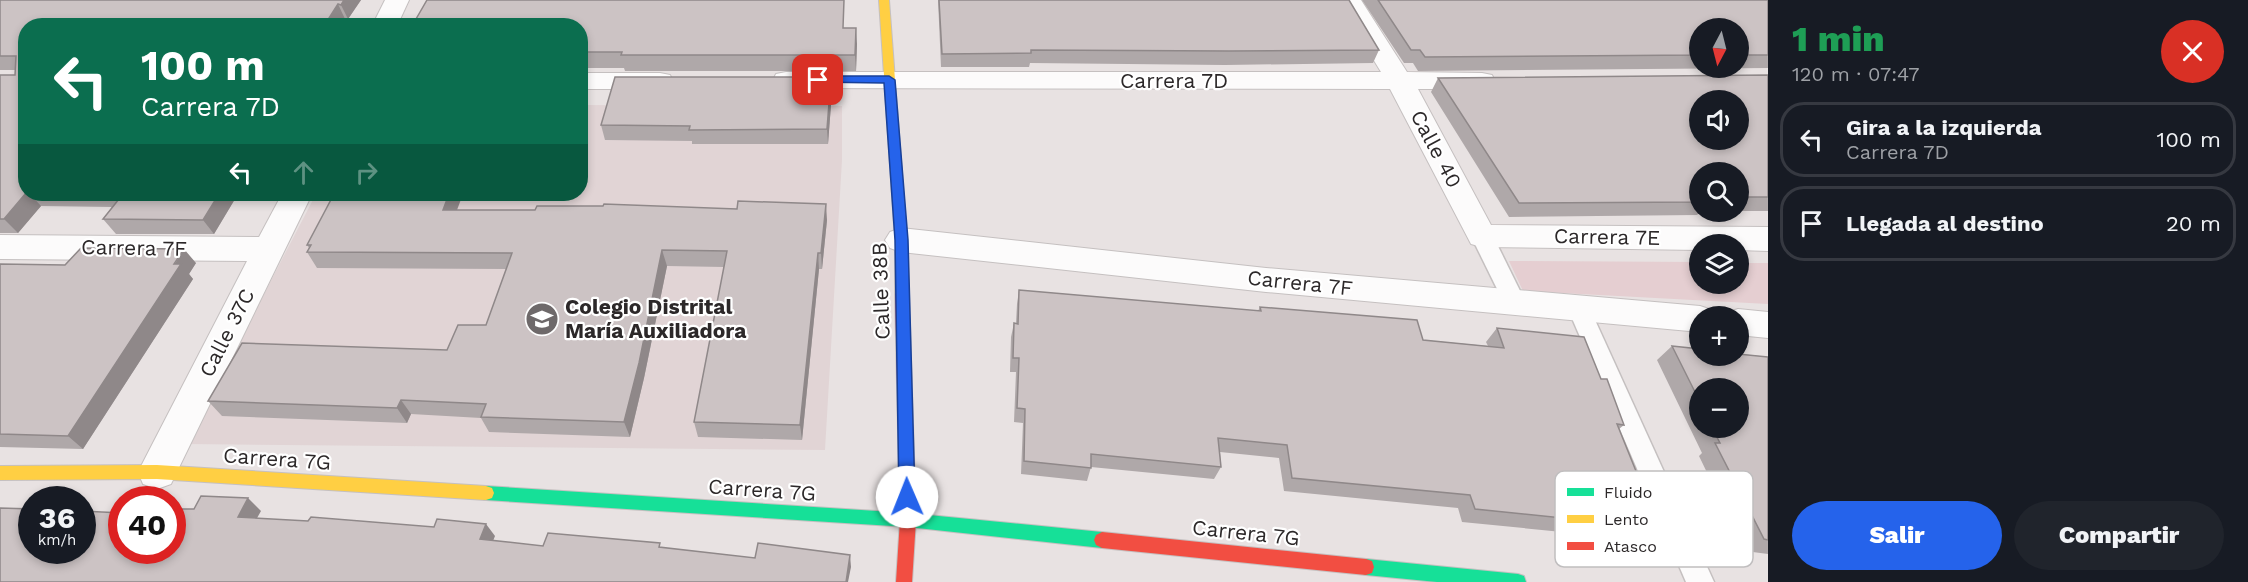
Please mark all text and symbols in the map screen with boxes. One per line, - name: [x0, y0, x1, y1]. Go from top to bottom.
- north arrow: [1689, 18, 1749, 78]
- map controls: [1689, 18, 1749, 438]
- text: 1 min: [1792, 18, 1885, 60]
- button: close: [2161, 20, 2224, 83]
- text: 100 m: [141, 41, 265, 90]
- icon: left: [42, 42, 120, 120]
- pin: [792, 54, 843, 105]
- text: 120 m · 07:47: [1792, 62, 1920, 86]
- icon: arrive: [801, 63, 834, 96]
- street label: Carrera 7D: [1120, 68, 1228, 93]
- button: sound: [1689, 90, 1749, 150]
- text: Carrera 7D: [141, 91, 280, 123]
- street label: Calle 40: [1406, 106, 1467, 192]
- text: Gira a la izquierda: [1846, 115, 2042, 140]
- icon: left: [1795, 123, 1828, 156]
- text: 100 m: [2157, 127, 2221, 152]
- text: Carrera 7D: [1846, 140, 1949, 164]
- icon: left: [224, 156, 257, 189]
- icon: ahead: [287, 156, 320, 189]
- icon: right: [350, 156, 383, 189]
- button: search: [1689, 162, 1749, 222]
- icon: arrive: [1795, 207, 1828, 240]
- text: Llegada al destino: [1846, 211, 2044, 236]
- text: 20 m: [2166, 211, 2221, 236]
- street label: Carrera 7E: [1554, 223, 1660, 250]
- street label: Carrera 7F: [81, 234, 187, 261]
- button: layers: [1689, 234, 1749, 294]
- street label: Calle 38B: [866, 242, 895, 340]
- street label: Carrera 7F: [1246, 265, 1354, 300]
- street label: Calle 37C: [194, 284, 259, 381]
- place label: Colegio Distrital María Auxiliadora: [565, 294, 747, 343]
- school or university icon: Colegio Distrital María Auxiliadora: [524, 301, 560, 337]
- button: +: [1689, 306, 1749, 366]
- button: −: [1689, 378, 1749, 438]
- street label: Carrera 7G: [222, 442, 332, 475]
- position arrow: [875, 465, 939, 529]
- legend: [1555, 471, 1753, 567]
- street label: Carrera 7G: [707, 473, 817, 506]
- text: Fluido: [1604, 483, 1652, 502]
- speed limit sign: 40: [108, 486, 186, 564]
- text: 36: [39, 500, 75, 535]
- button: Salir: [1792, 501, 2002, 570]
- button: Compartir: [2014, 501, 2224, 570]
- text: Lento: [1604, 510, 1649, 529]
- street label: Carrera 7G: [1191, 514, 1301, 551]
- text: km/h: [38, 531, 76, 549]
- text: Atasco: [1604, 537, 1657, 556]

